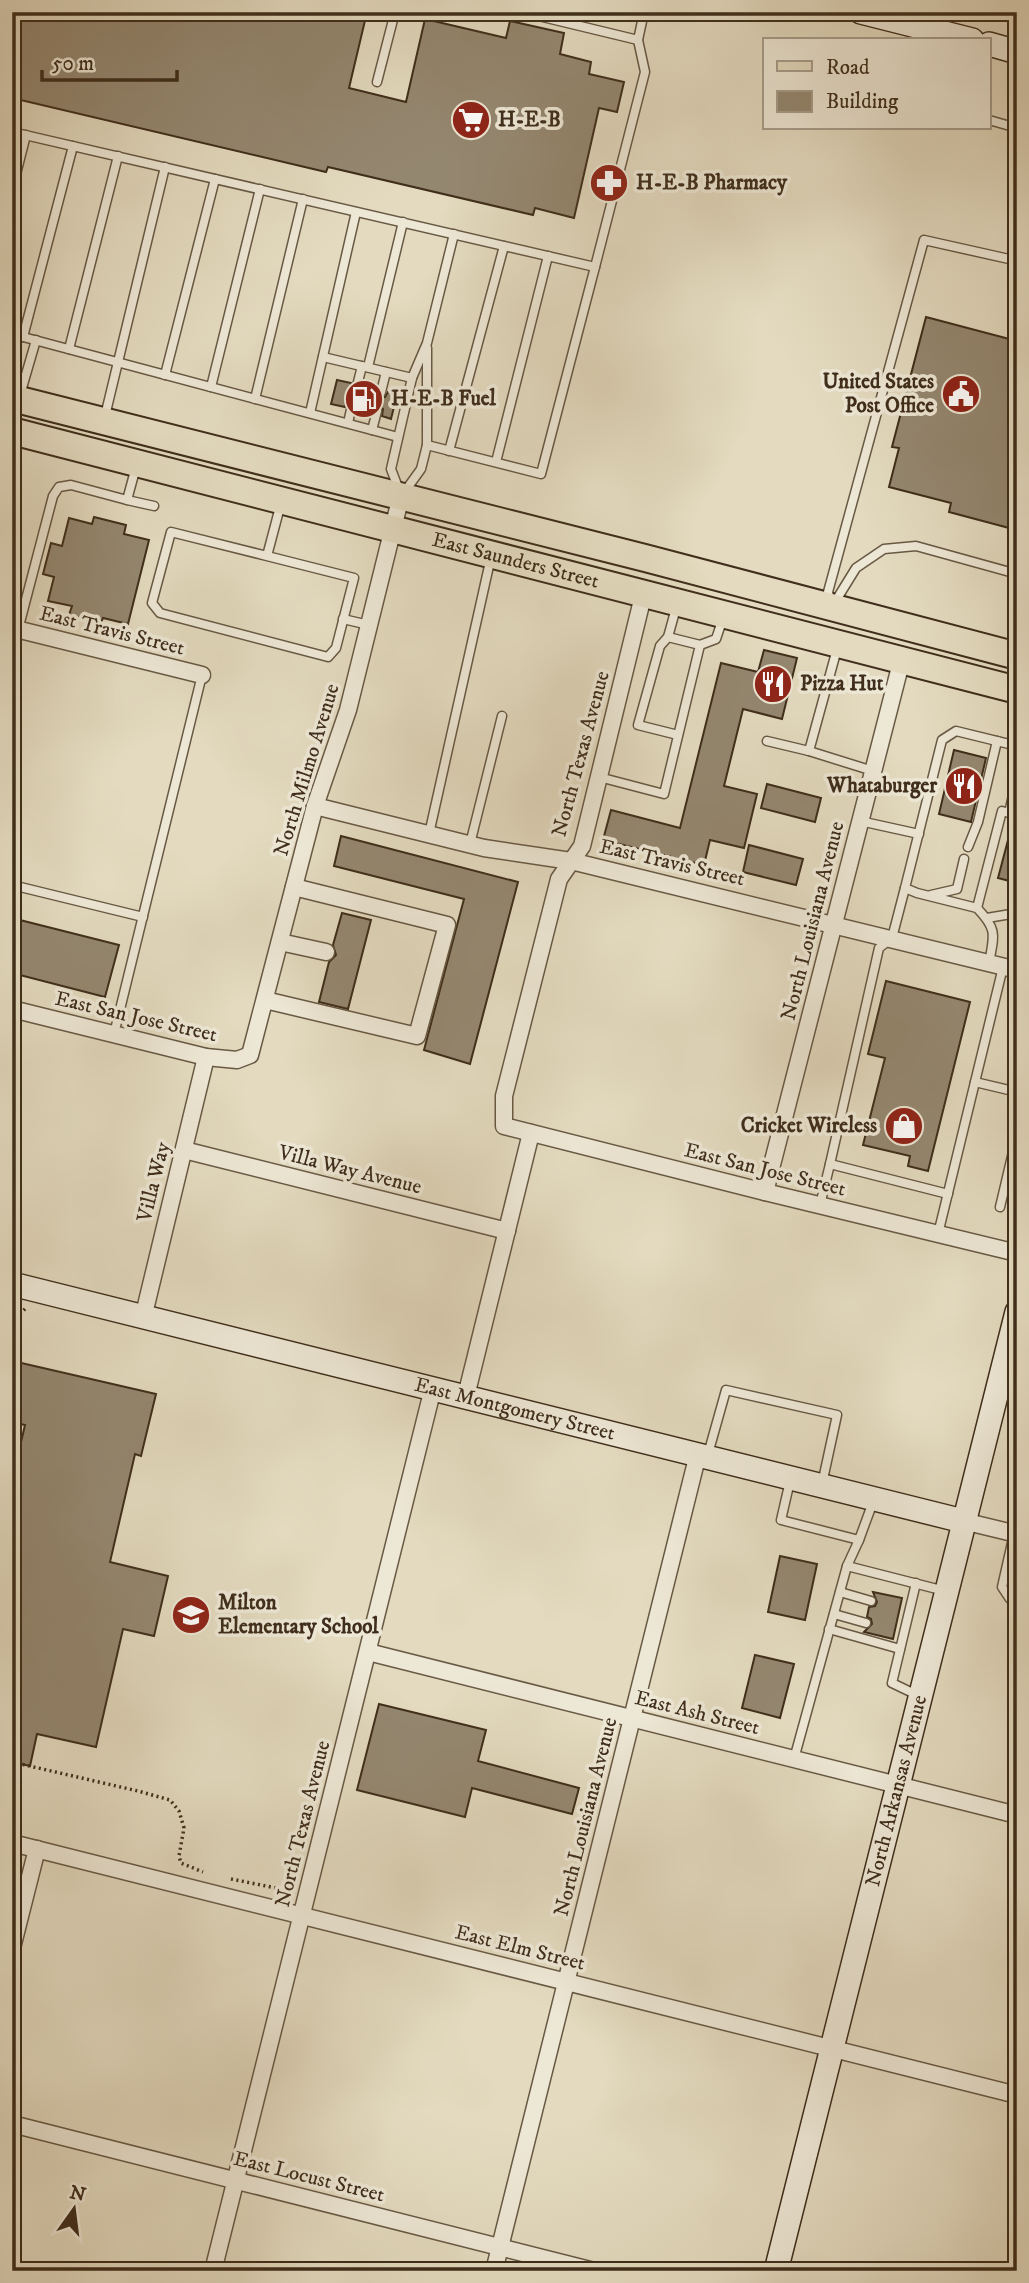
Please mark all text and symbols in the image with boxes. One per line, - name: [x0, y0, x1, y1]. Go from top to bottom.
- scale bar: [42, 38, 177, 82]
- legend: [763, 38, 990, 130]
- text: 50 m: [52, 51, 94, 77]
- text: Road: [826, 55, 870, 81]
- text: Building: [826, 89, 899, 115]
- supermarket icon: H-E-B: [450, 99, 492, 141]
- place label: H-E-B: [498, 107, 561, 133]
- pharmacy icon: H-E-B Pharmacy: [588, 162, 630, 204]
- place label: H-E-B Pharmacy: [636, 170, 788, 196]
- place label: United States Post Office: [822, 369, 934, 419]
- public building icon: United States Post Office: [940, 373, 982, 415]
- fuel station icon: H-E-B Fuel: [343, 378, 385, 420]
- place label: H-E-B Fuel: [391, 386, 496, 412]
- street label: East Saunders Street: [429, 527, 602, 595]
- street label: East Travis Street: [37, 600, 187, 662]
- restaurant icon: Pizza Hut: [752, 663, 794, 705]
- street label: North Texas Avenue: [546, 668, 616, 840]
- place label: Pizza Hut: [800, 671, 884, 697]
- street label: North Milmo Avenue: [268, 680, 346, 859]
- restaurant icon: Whataburger: [943, 765, 985, 807]
- place label: Whataburger: [826, 773, 938, 799]
- street label: North Louisiana Avenue: [776, 818, 850, 1023]
- street label: East Travis Street: [597, 834, 747, 892]
- street label: East San Jose Street: [52, 986, 220, 1048]
- shop icon: Cricket Wireless: [883, 1105, 925, 1147]
- place label: Cricket Wireless: [741, 1113, 877, 1139]
- street label: East San Jose Street: [682, 1137, 849, 1203]
- street label: Villa Way: [131, 1138, 177, 1226]
- street label: Villa Way Avenue: [275, 1139, 424, 1200]
- street label: East Montgomery Street: [412, 1372, 618, 1447]
- place label: Milton Elementary School: [218, 1590, 379, 1640]
- school or university icon: Milton Elementary School: [170, 1594, 212, 1636]
- street label: East Ash Street: [632, 1685, 762, 1741]
- street label: North Arkansas Avenue: [860, 1692, 933, 1889]
- street label: North Louisiana Avenue: [549, 1714, 623, 1919]
- street label: North Texas Avenue: [270, 1738, 336, 1910]
- street label: East Elm Street: [452, 1919, 588, 1977]
- street label: East Locust Street: [231, 2146, 387, 2208]
- north arrow: [38, 2174, 108, 2244]
- text: N: [67, 2181, 88, 2207]

